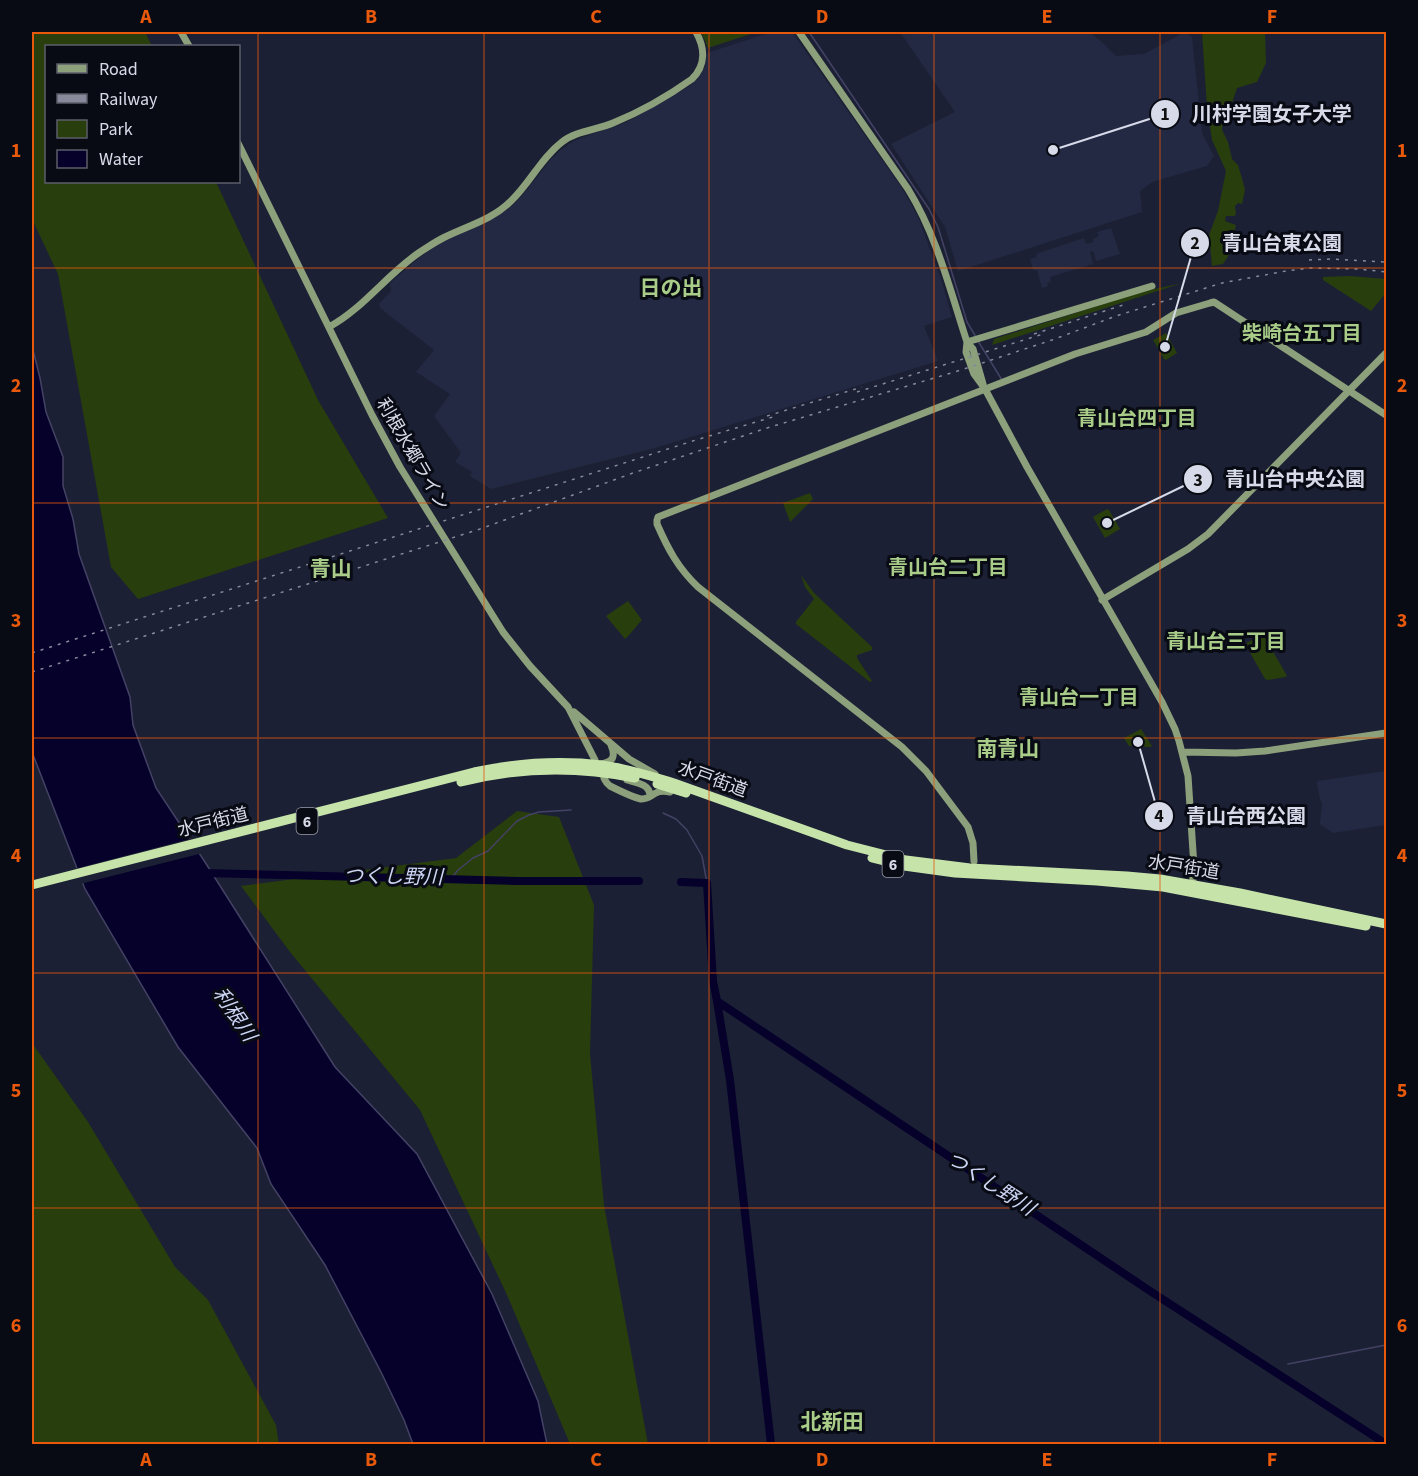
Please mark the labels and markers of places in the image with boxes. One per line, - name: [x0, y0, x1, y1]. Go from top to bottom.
- callout: 川村学園女子大学: [1150, 95, 1364, 133]
- callout: 青山台東公園: [1180, 224, 1354, 262]
- callout: 青山台中央公園: [1183, 460, 1377, 498]
- callout: 青山台西公園: [1144, 797, 1318, 835]

